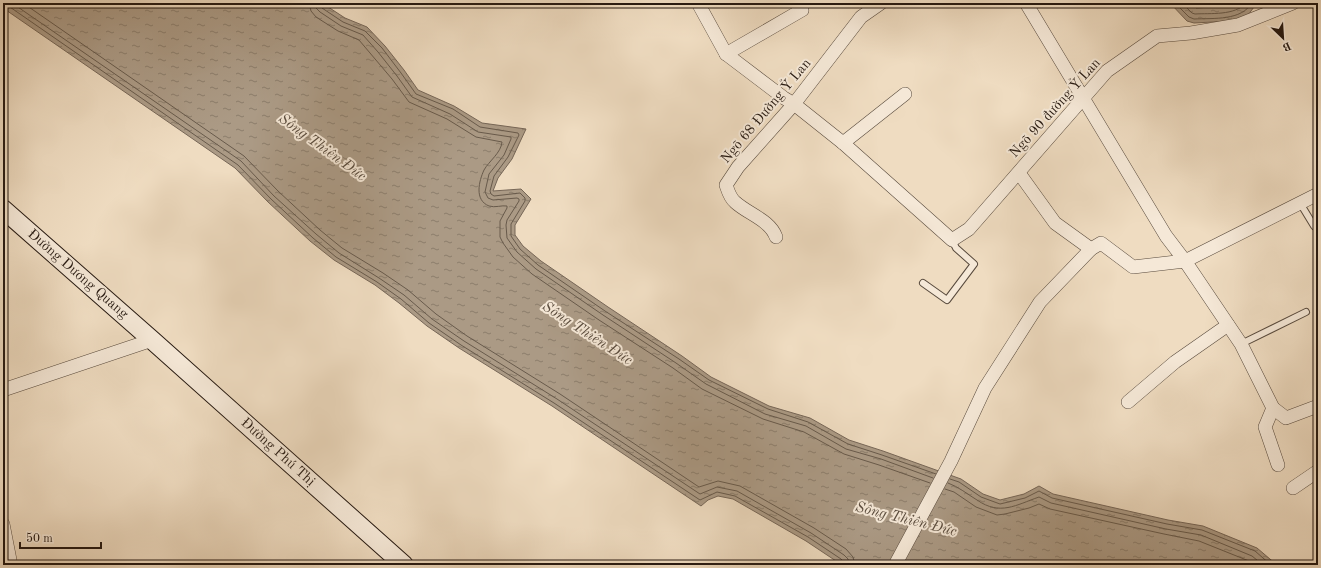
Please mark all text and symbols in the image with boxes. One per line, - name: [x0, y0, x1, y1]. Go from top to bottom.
- north arrow: [1263, 18, 1303, 58]
- text: B: [1281, 39, 1292, 52]
- street label: Ngõ 68 Đường Ỷ Lan: [715, 53, 814, 166]
- street label: Ngõ 90 đường Ỷ Lan: [1004, 53, 1103, 160]
- water label: Sông Thiên Đức: [275, 111, 369, 185]
- street label: Đường Dương Quang: [25, 227, 131, 322]
- water label: Sông Thiên Đức: [539, 299, 635, 369]
- street label: Đường Phú Thị: [238, 415, 318, 489]
- water label: Sông Thiên Đức: [854, 500, 958, 540]
- scale bar: [20, 524, 101, 550]
- text: 50 m: [26, 532, 53, 545]

